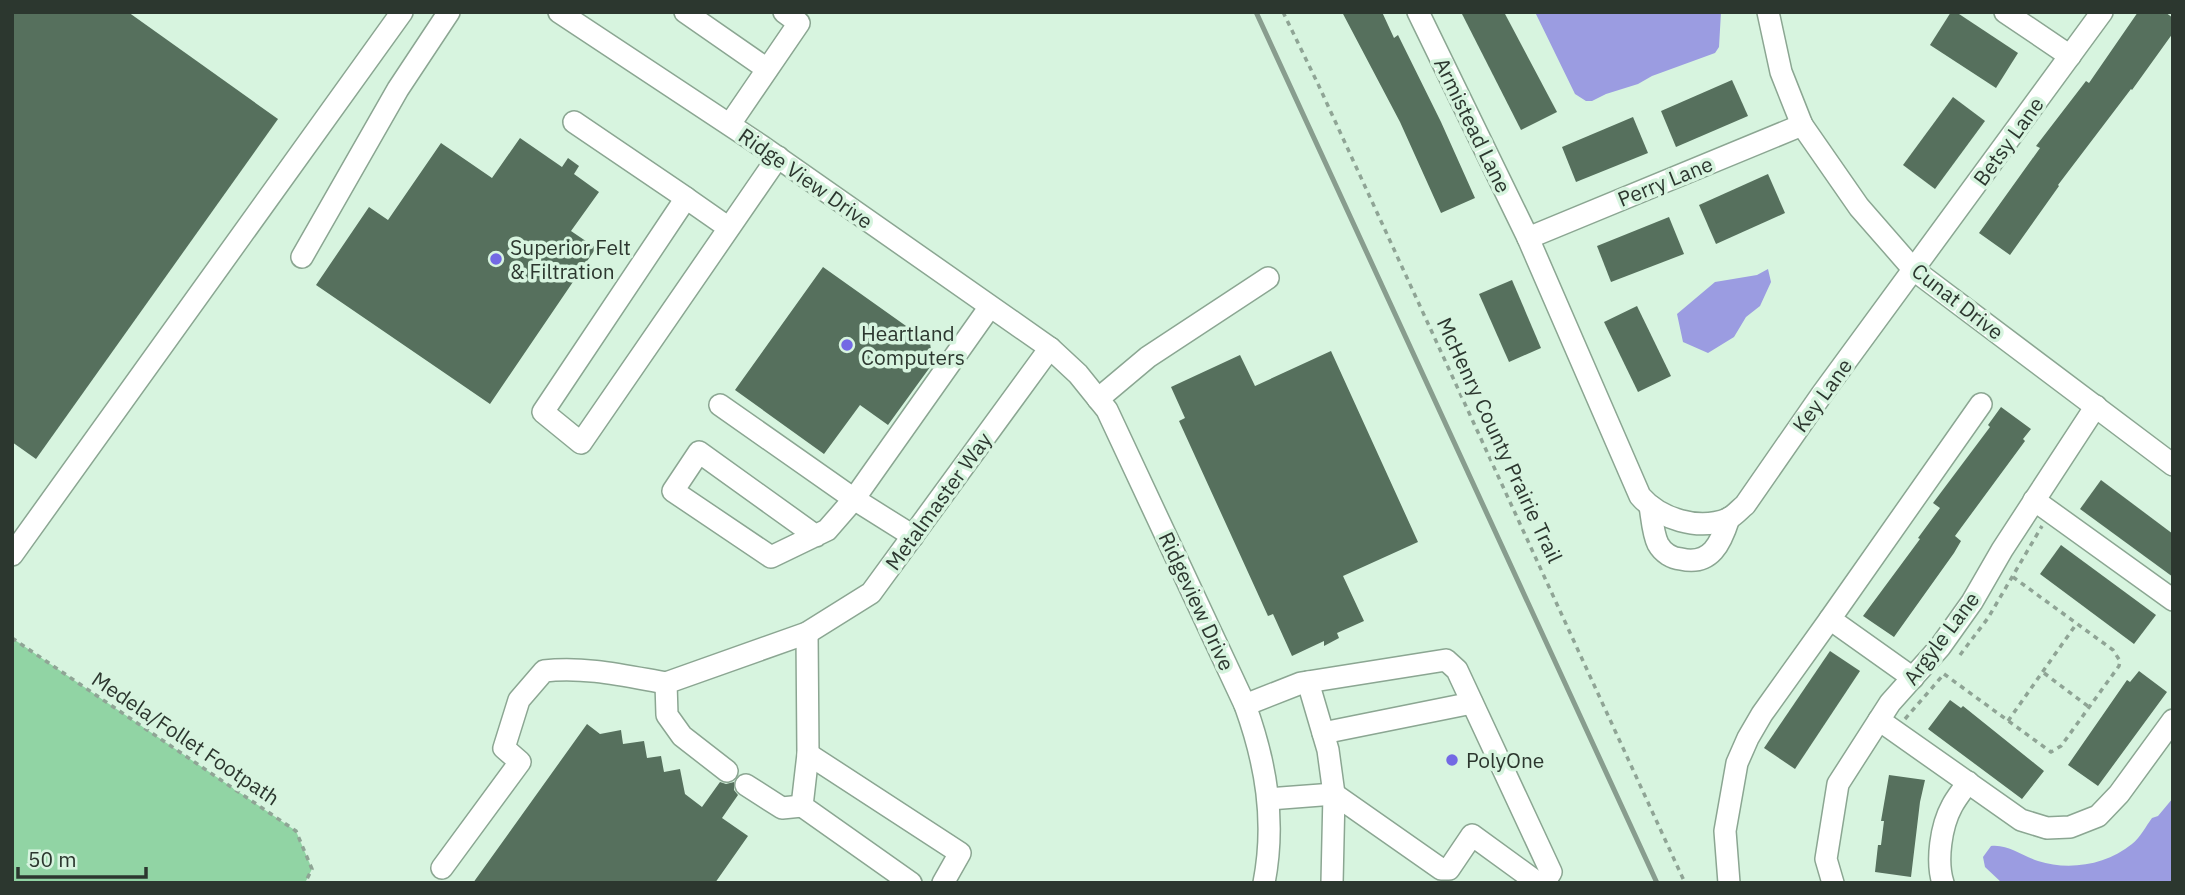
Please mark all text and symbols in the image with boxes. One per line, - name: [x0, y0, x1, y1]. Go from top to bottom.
- street label: Armistead Lane: [1428, 53, 1518, 197]
- street label: Betsy Lane: [1966, 91, 2050, 191]
- street label: Ridge View Drive: [733, 121, 879, 235]
- street label: Perry Lane: [1613, 149, 1717, 213]
- place label: Superior Felt & Filtration: [510, 233, 631, 285]
- marker: Superior Felt & Filtration: [488, 251, 504, 267]
- street label: Cunat Drive: [1906, 256, 2010, 346]
- street label: McHenry County Prairie Trail: [1431, 313, 1569, 567]
- place label: Heartland Computers: [861, 319, 965, 371]
- marker: Heartland Computers: [839, 337, 855, 353]
- street label: Key Lane: [1786, 352, 1858, 438]
- street label: Metalmaster Way: [878, 426, 998, 576]
- street label: Ridgeview Drive: [1153, 527, 1241, 675]
- street label: Argyle Lane: [1897, 586, 1985, 690]
- street label: Medela/Follet Footpath: [87, 665, 285, 811]
- place label: PolyOne: [1466, 746, 1544, 774]
- marker: PolyOne: [1444, 752, 1460, 768]
- scale bar: [18, 836, 145, 880]
- text: 50 m: [28, 845, 77, 873]

